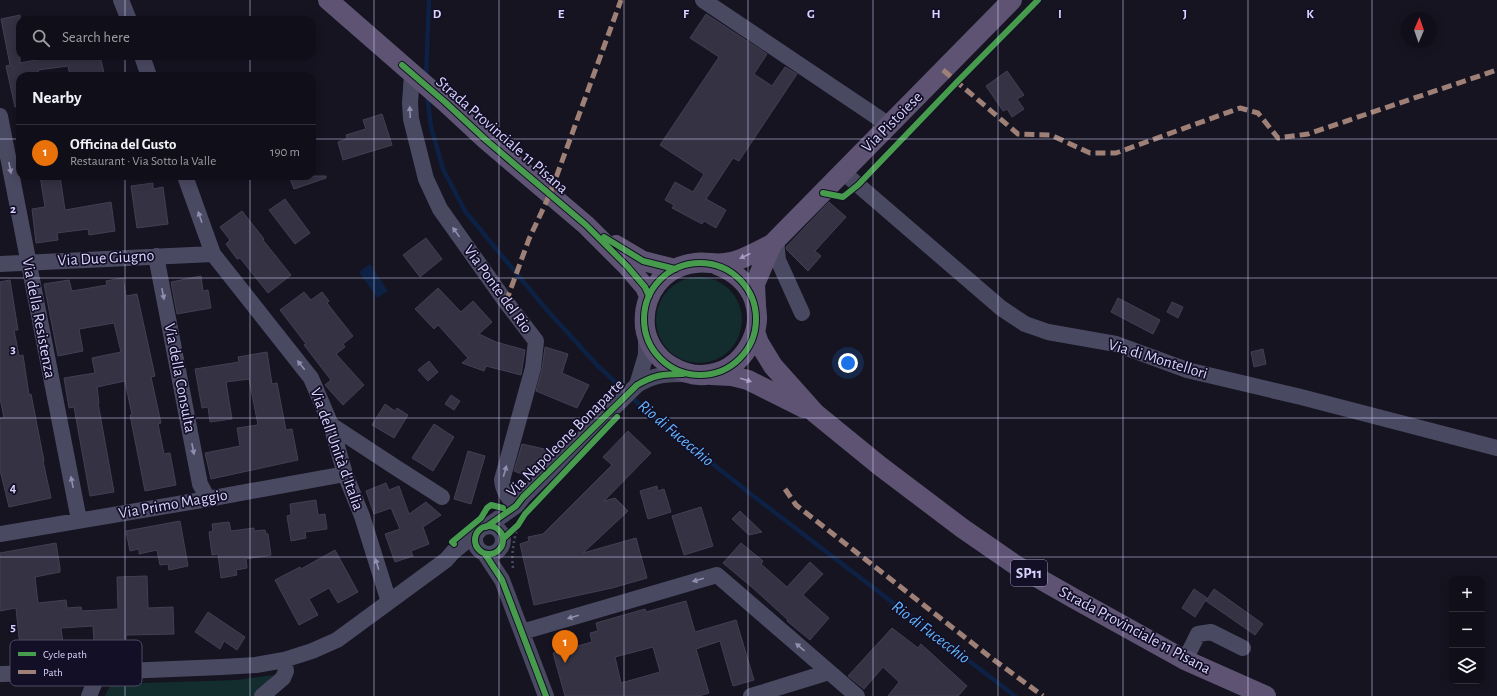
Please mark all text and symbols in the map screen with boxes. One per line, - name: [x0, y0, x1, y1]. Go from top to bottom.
- text: D: [433, 8, 442, 21]
- text: E: [558, 8, 565, 21]
- text: F: [683, 8, 690, 21]
- text: G: [807, 8, 815, 21]
- text: H: [931, 8, 941, 21]
- text: I: [1058, 8, 1062, 21]
- text: J: [1183, 8, 1187, 21]
- text: K: [1306, 8, 1314, 21]
- north arrow: [1401, 12, 1437, 48]
- search box: [16, 16, 316, 60]
- icon: search: [30, 27, 52, 49]
- text: Search here: [62, 30, 130, 45]
- street label: Strada Provinciale 11 Pisana: [433, 73, 571, 197]
- text: Nearby: [32, 89, 82, 106]
- street label: Via Pistoiese: [859, 89, 925, 155]
- one-way arrow: [407, 106, 414, 118]
- text: Officina del Gusto: [70, 137, 176, 152]
- text: 1: [43, 146, 47, 159]
- text: 190 m: [270, 146, 300, 159]
- text: Restaurant · Via Sotto la Valle: [70, 155, 216, 168]
- one-way arrow: [7, 161, 13, 174]
- text: 2: [10, 203, 16, 216]
- one-way arrow: [196, 211, 202, 223]
- one-way arrow: [452, 227, 460, 237]
- street label: Via Ponte del Rio: [461, 242, 535, 336]
- street label: Via Due Giugno: [57, 247, 155, 269]
- one-way arrow: [739, 253, 751, 259]
- street label: Via della Resistenza: [19, 256, 59, 380]
- one-way arrow: [161, 288, 167, 300]
- street label: Via della Consulta: [162, 322, 198, 434]
- street label: Via di Montellori: [1106, 336, 1210, 382]
- text: 3: [10, 343, 16, 356]
- your location: [838, 353, 858, 373]
- one-way arrow: [297, 360, 306, 371]
- street label: Via Napoleone Bonaparte: [503, 376, 627, 500]
- one-way arrow: [740, 377, 752, 383]
- street label: Via dell'Unità d'Italia: [307, 386, 367, 512]
- water label: Rio di Fucecchio: [635, 397, 717, 469]
- one-way arrow: [191, 443, 197, 455]
- one-way arrow: [502, 465, 508, 477]
- one-way arrow: [68, 476, 74, 488]
- text: 4: [10, 482, 17, 495]
- street label: Via Primo Maggio: [117, 487, 229, 521]
- one-way arrow: [374, 558, 380, 570]
- road number: SP11: [1011, 560, 1047, 586]
- map controls: [1449, 576, 1485, 684]
- button: +: [1449, 576, 1485, 612]
- one-way arrow: [691, 577, 703, 583]
- street label: Strada Provinciale 11 Pisana: [1057, 583, 1213, 677]
- water label: Rio di Fucecchio: [889, 597, 973, 667]
- button: −: [1449, 612, 1485, 648]
- one-way arrow: [567, 614, 579, 620]
- text: 5: [10, 621, 16, 634]
- pin: 1: [552, 630, 578, 663]
- legend: [10, 640, 142, 686]
- one-way arrow: [795, 642, 805, 651]
- button: layers: [1449, 648, 1485, 684]
- text: Cycle path: [43, 649, 87, 660]
- text: Path: [43, 667, 63, 678]

